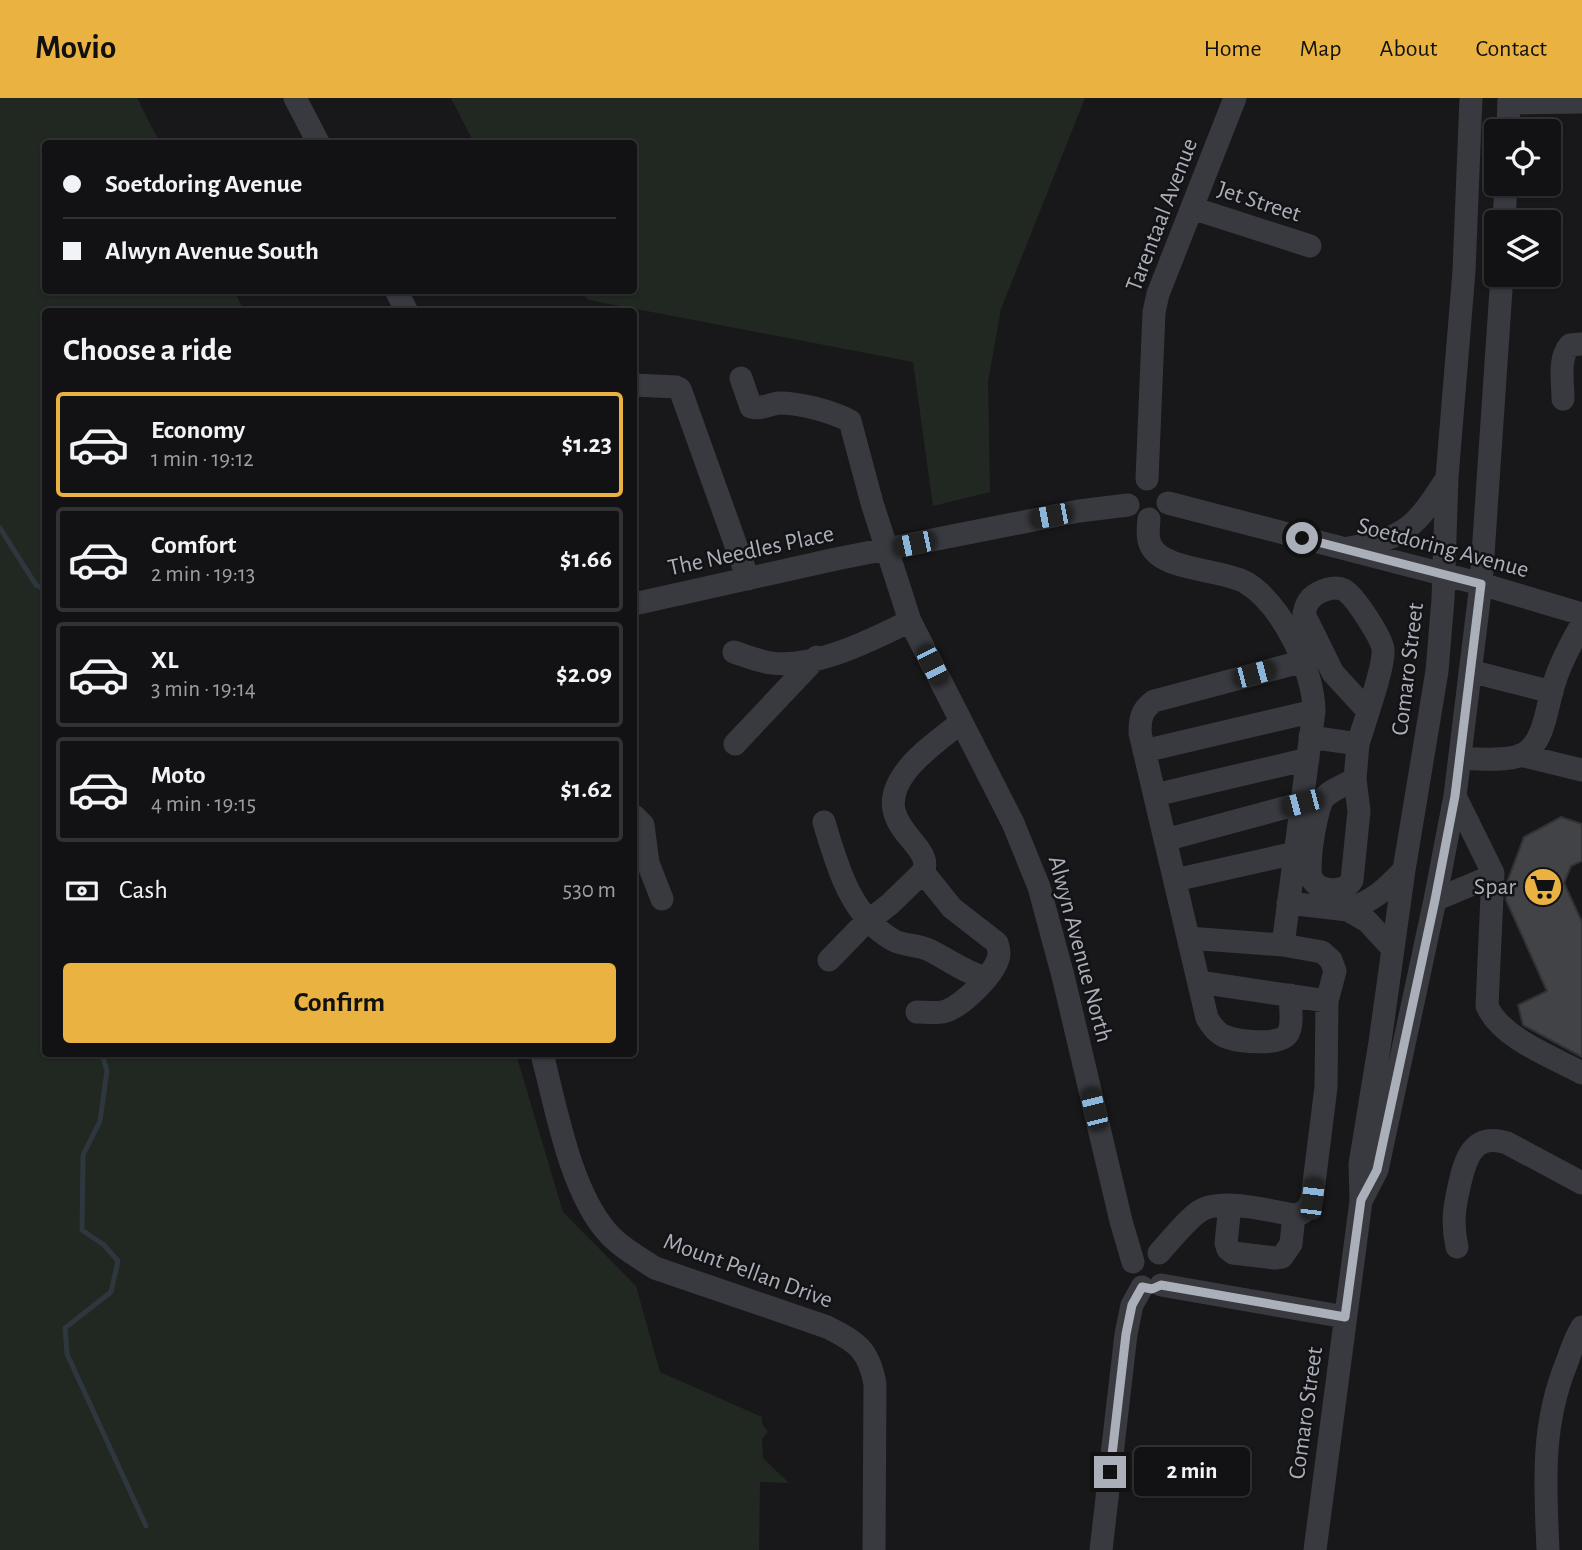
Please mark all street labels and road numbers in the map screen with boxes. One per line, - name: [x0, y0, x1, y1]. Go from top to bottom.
- street label: Tarentaal Avenue: [1122, 135, 1202, 295]
- street label: Jet Street: [1214, 177, 1304, 227]
- street label: Soetdoring Avenue: [1355, 514, 1531, 582]
- street label: The Needles Place: [666, 522, 836, 580]
- street label: Comaro Street: [1388, 601, 1428, 737]
- street label: Alwyn Avenue North: [1044, 853, 1116, 1045]
- street label: Mount Pellan Drive: [660, 1229, 836, 1313]
- street label: Comaro Street: [1285, 1345, 1327, 1481]

